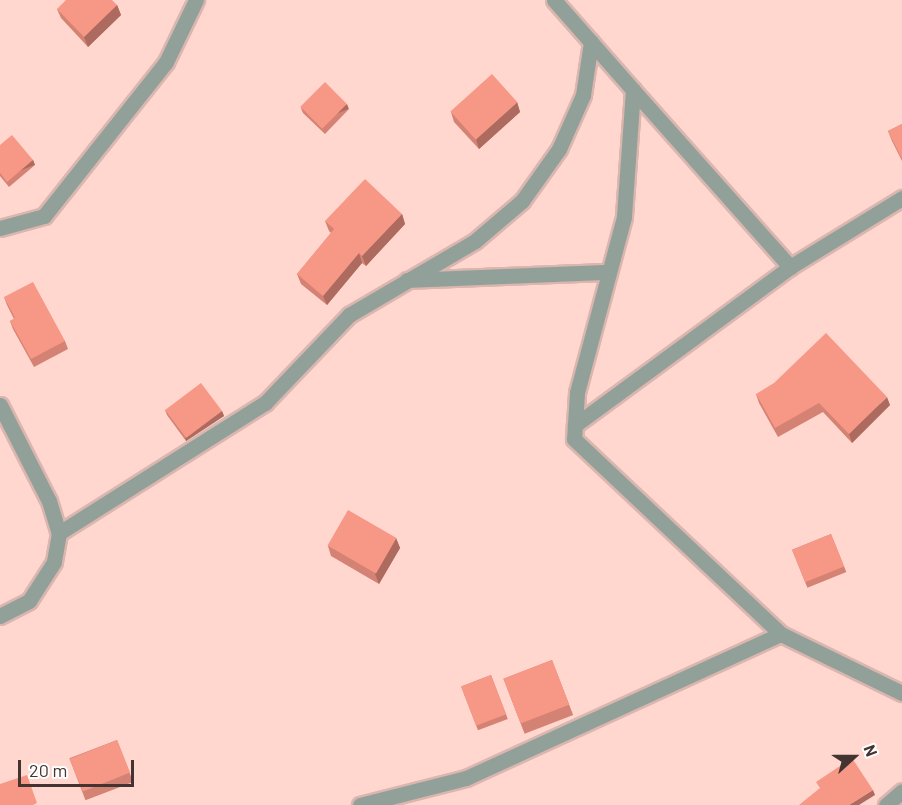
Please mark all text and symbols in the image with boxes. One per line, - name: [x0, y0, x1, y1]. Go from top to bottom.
- north arrow: [824, 727, 884, 787]
- text: N: [860, 742, 882, 759]
- scale bar: [21, 748, 136, 786]
- text: 20 m: [29, 759, 67, 781]

